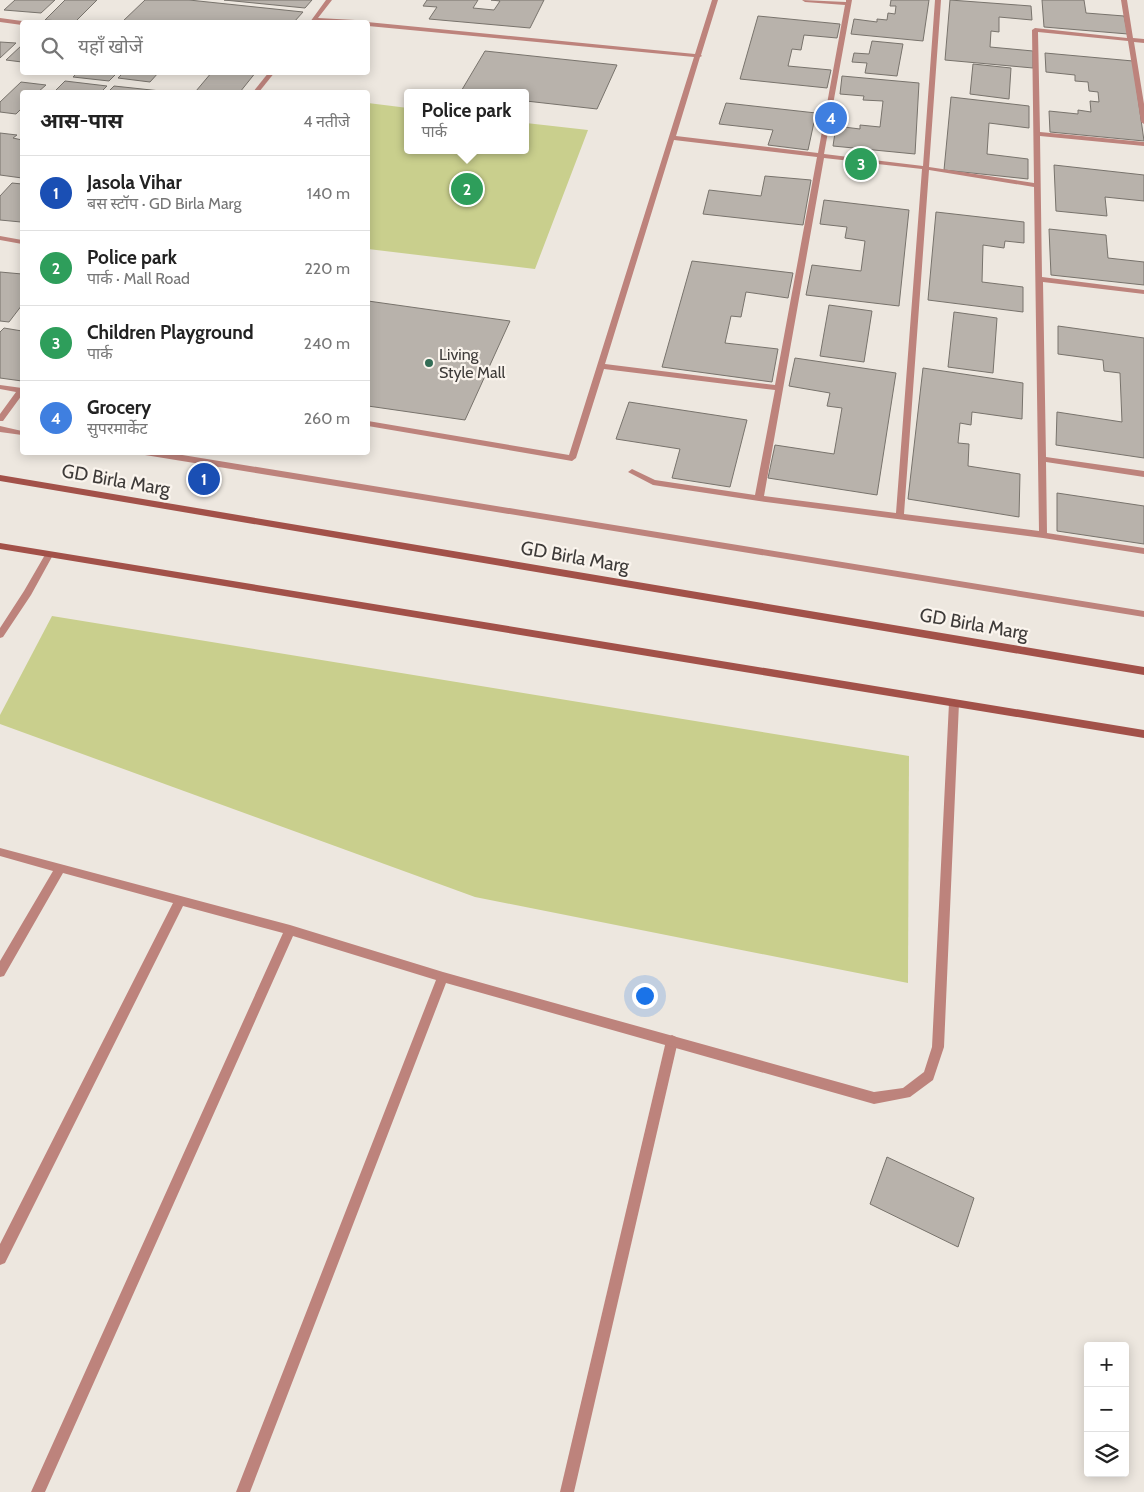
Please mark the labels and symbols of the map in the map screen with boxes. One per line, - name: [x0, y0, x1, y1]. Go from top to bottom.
- pin: 4: [815, 99, 847, 137]
- pin: 3: [845, 145, 877, 183]
- pin: 2: [451, 170, 483, 208]
- place label: Living Style Mall: [439, 345, 505, 382]
- marker: Living Style Mall: [423, 357, 435, 369]
- street label: GD Birla Marg: [60, 459, 173, 501]
- pin: 1: [188, 460, 220, 498]
- street label: GD Birla Marg: [519, 536, 632, 578]
- street label: GD Birla Marg: [918, 603, 1031, 645]
- your location: [632, 983, 658, 1009]

